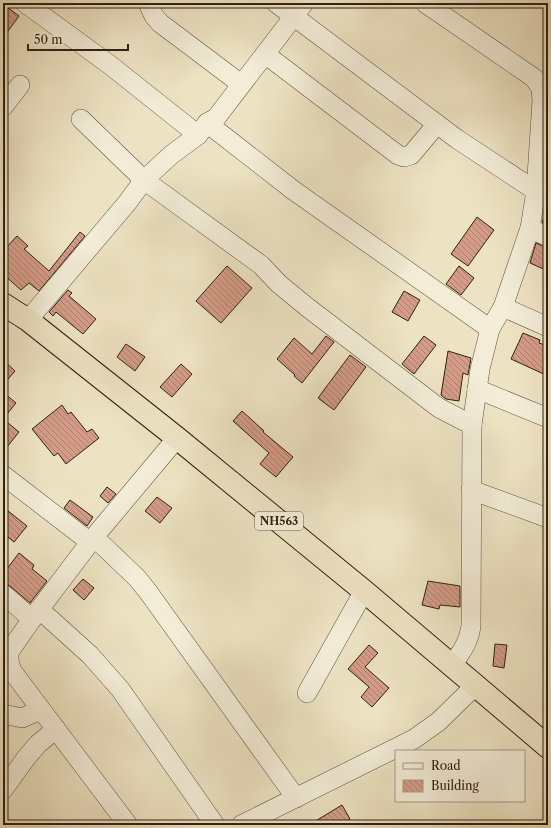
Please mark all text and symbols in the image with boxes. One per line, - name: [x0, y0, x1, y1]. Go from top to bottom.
- scale bar: [28, 26, 128, 52]
- text: 50 m: [34, 32, 63, 47]
- road number: NH563: [255, 512, 303, 530]
- legend: [395, 750, 525, 802]
- text: Road: [431, 758, 461, 773]
- text: Building: [431, 778, 479, 793]

